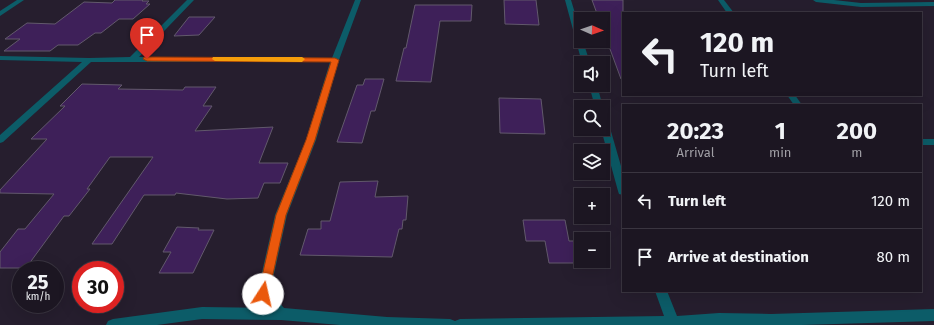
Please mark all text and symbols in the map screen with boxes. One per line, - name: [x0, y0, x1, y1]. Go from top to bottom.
- north arrow: [574, 12, 610, 48]
- map controls: [574, 12, 610, 268]
- pin: [130, 18, 164, 59]
- icon: arrive: [136, 24, 158, 46]
- text: 120 m: [700, 26, 774, 59]
- icon: left: [634, 28, 686, 80]
- button: sound: [574, 56, 610, 92]
- text: Turn left: [700, 60, 769, 82]
- button: search: [574, 100, 610, 136]
- text: 20:23: [667, 117, 724, 145]
- text: 1: [775, 117, 786, 145]
- text: 200: [836, 117, 877, 145]
- button: layers: [574, 144, 610, 180]
- text: Arrival: [676, 145, 715, 160]
- text: min: [769, 145, 791, 160]
- text: m: [851, 145, 862, 160]
- button: +: [574, 188, 610, 224]
- icon: left: [634, 190, 656, 212]
- text: Turn left: [668, 192, 726, 210]
- text: 120 m: [871, 192, 910, 210]
- button: −: [574, 232, 610, 268]
- icon: arrive: [634, 246, 656, 268]
- text: Arrive at destination: [668, 248, 809, 266]
- text: 80 m: [877, 248, 910, 266]
- speed limit sign: 30: [72, 261, 124, 313]
- text: 25: [27, 270, 49, 294]
- position arrow: [242, 273, 284, 315]
- text: km/h: [26, 291, 50, 303]

